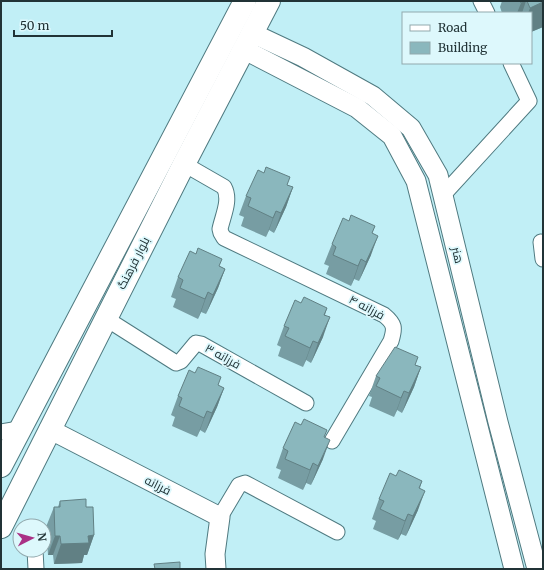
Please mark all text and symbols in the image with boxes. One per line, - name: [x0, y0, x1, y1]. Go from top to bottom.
- scale bar: [14, 12, 112, 38]
- legend: [402, 12, 532, 64]
- text: 50 m: [20, 18, 49, 33]
- text: Road: [438, 20, 467, 35]
- text: Building: [438, 40, 488, 55]
- street label: بلوار فرهنگ: [113, 234, 153, 292]
- street label: هنر: [449, 244, 467, 265]
- street label: فرزانه ۴: [347, 291, 387, 323]
- street label: فرزانه ۳: [203, 340, 243, 372]
- street label: فرزانه: [142, 472, 174, 498]
- north arrow: [12, 518, 52, 558]
- text: N: [35, 532, 49, 542]

